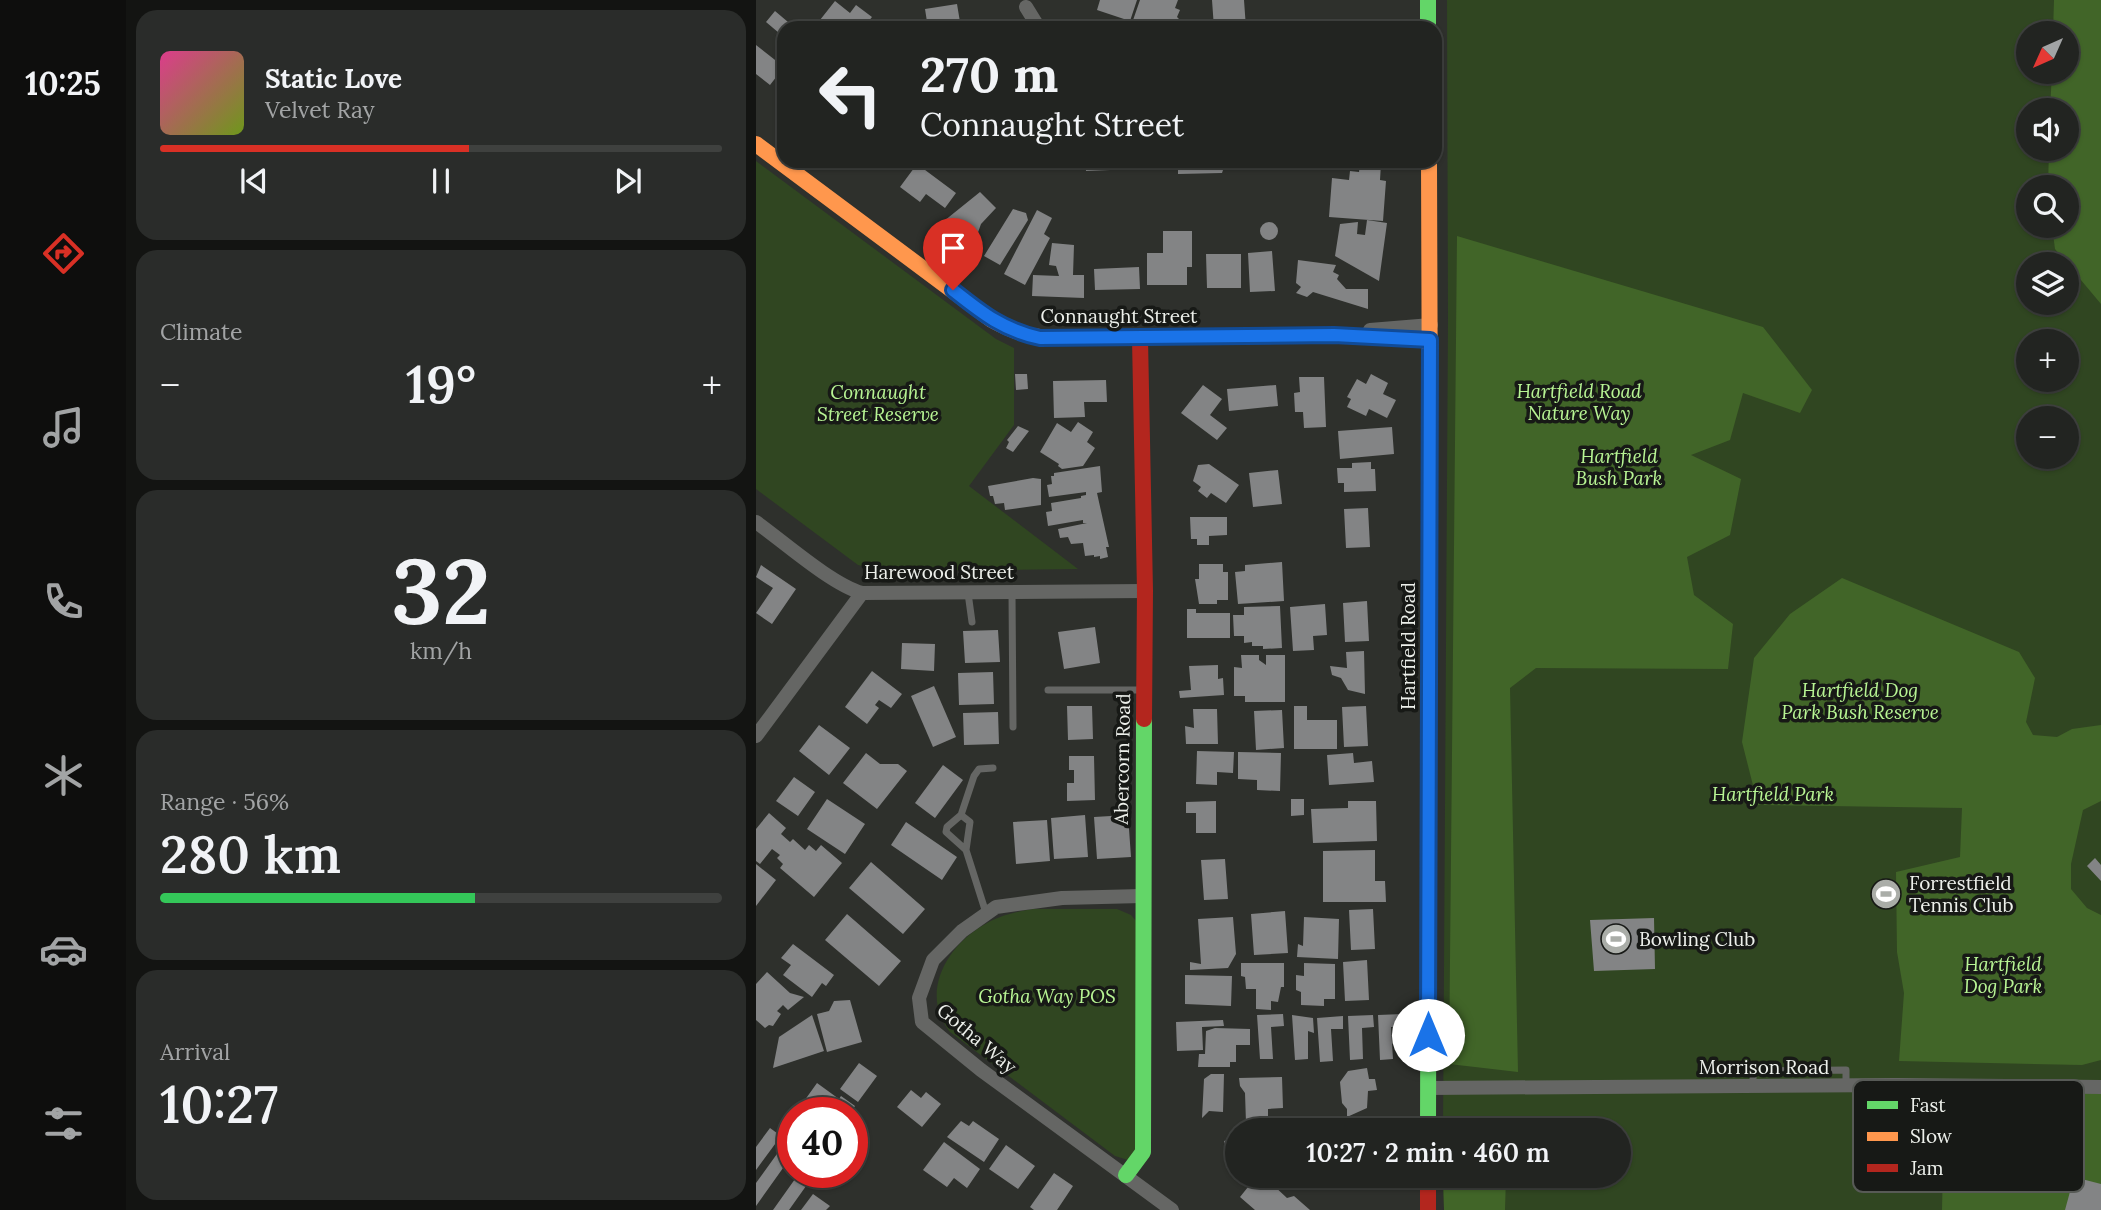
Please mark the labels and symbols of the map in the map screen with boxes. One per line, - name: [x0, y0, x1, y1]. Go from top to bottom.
- north arrow: [2016, 21, 2079, 84]
- pin: [923, 218, 983, 290]
- street label: Connaught Street: [1041, 304, 1198, 328]
- park label: Hartfield Road Nature Way: [1516, 379, 1642, 425]
- park label: Connaught Street Reserve: [817, 380, 939, 426]
- park label: Hartfield Bush Park: [1576, 444, 1663, 490]
- street label: Harewood Street: [864, 560, 1015, 584]
- street label: Hartfield Road: [1396, 582, 1420, 710]
- park label: Hartfield Dog Park Bush Reserve: [1781, 678, 1939, 724]
- street label: Abercorn Road: [1109, 693, 1135, 826]
- park label: Hartfield Park: [1712, 782, 1834, 806]
- place label: Forrestfield Tennis Club: [1909, 871, 2014, 917]
- sports icon: Forrestfield Tennis Club: [1869, 877, 1903, 911]
- sports icon: Bowling Club: [1599, 922, 1633, 956]
- place label: Bowling Club: [1639, 927, 1755, 951]
- park label: Hartfield Dog Park: [1964, 952, 2042, 998]
- park label: Gotha Way POS: [978, 984, 1116, 1008]
- street label: Gotha Way: [932, 998, 1022, 1078]
- position arrow: [1391, 998, 1465, 1072]
- street label: Morrison Road: [1699, 1055, 1829, 1079]
- legend: [1853, 1080, 2084, 1192]
- text: Fast: [1910, 1093, 1946, 1117]
- speed limit sign: 40: [777, 1097, 868, 1188]
- text: Slow: [1910, 1124, 1953, 1148]
- text: Jam: [1909, 1156, 1944, 1180]

